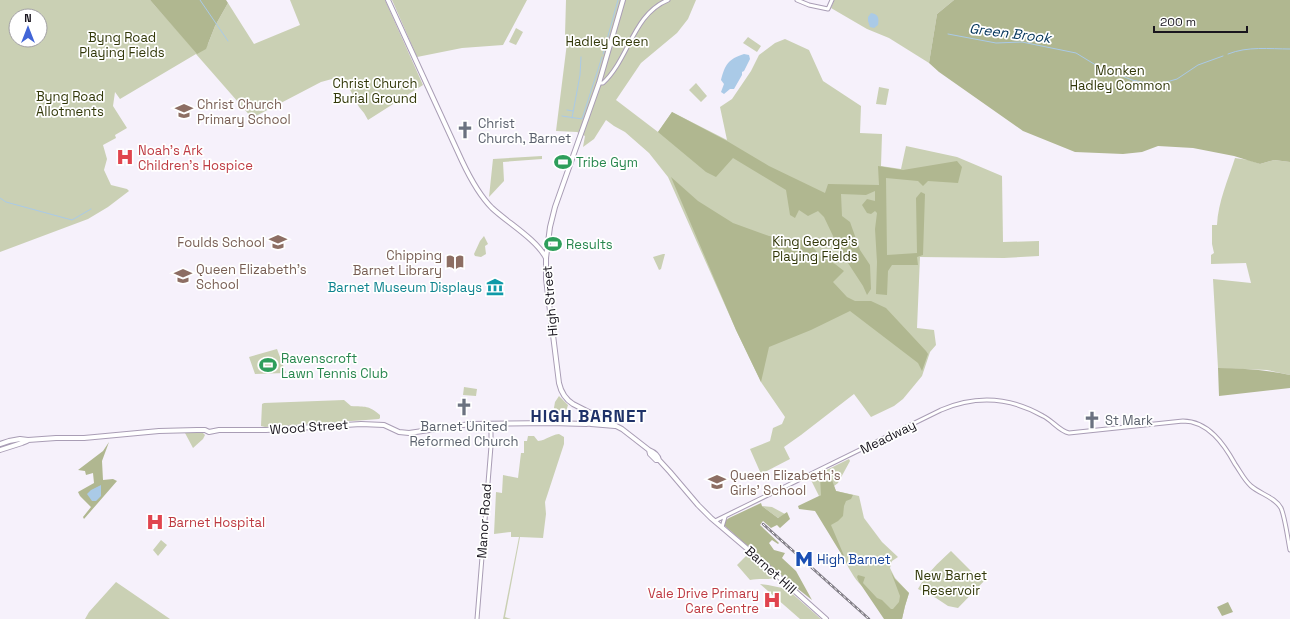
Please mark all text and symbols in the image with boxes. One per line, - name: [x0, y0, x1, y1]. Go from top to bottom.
- north arrow: [8, 8, 48, 48]
- scale bar: [1154, 8, 1247, 34]
- text: N: [24, 11, 32, 25]
- text: 200 m: [1160, 14, 1196, 30]
- water label: Green Brook: [968, 19, 1053, 47]
- park label: Byng Road Playing Fields: [79, 29, 165, 61]
- park label: Hadley Green: [566, 33, 649, 50]
- park label: Monken Hadley Common: [1069, 62, 1171, 94]
- park label: Christ Church Burial Ground: [332, 75, 418, 107]
- park label: Byng Road Allotments: [36, 88, 104, 120]
- place label: Christ Church Primary School: [197, 96, 291, 128]
- school or university icon: Christ Church Primary School: [174, 101, 194, 121]
- place label: Christ Church, Barnet: [478, 115, 571, 147]
- church icon: Christ Church, Barnet: [455, 120, 475, 140]
- place label: Noah's Ark Children's Hospice: [138, 142, 253, 174]
- hospital icon: Noah's Ark Children's Hospice: [115, 147, 135, 167]
- sports icon: Tribe Gym: [553, 152, 573, 172]
- place label: Tribe Gym: [576, 154, 638, 171]
- school or university icon: Foulds School: [268, 232, 288, 252]
- park label: King George's Playing Fields: [772, 233, 858, 265]
- place label: Foulds School: [177, 234, 265, 251]
- sports icon: Results: [543, 234, 563, 254]
- place label: Results: [566, 236, 613, 253]
- place label: Chipping Barnet Library: [353, 247, 442, 279]
- library icon: Chipping Barnet Library: [445, 252, 465, 272]
- place label: Queen Elizabeth's School: [196, 261, 307, 293]
- street label: High Street: [538, 265, 562, 337]
- school or university icon: Queen Elizabeth's School: [173, 266, 193, 286]
- museum icon: Barnet Museum Displays: [485, 277, 505, 297]
- place label: Barnet Museum Displays: [328, 279, 482, 296]
- place label: Ravenscroft Lawn Tennis Club: [281, 350, 388, 382]
- sports icon: Ravenscroft Lawn Tennis Club: [258, 355, 278, 375]
- church icon: Barnet United Reformed Church: [454, 397, 474, 417]
- district label: HIGH BARNET: [531, 405, 647, 427]
- church icon: St Mark: [1082, 410, 1102, 430]
- place label: St Mark: [1105, 412, 1153, 429]
- street label: Wood Street: [269, 416, 349, 438]
- street label: Meadway: [857, 416, 919, 458]
- place label: Barnet United Reformed Church: [409, 418, 519, 450]
- place label: Queen Elizabeth's Girls' School: [730, 467, 841, 499]
- school or university icon: Queen Elizabeth's Girls' School: [707, 472, 727, 492]
- street label: Manor Road: [473, 483, 495, 559]
- hospital icon: Barnet Hospital: [145, 512, 165, 532]
- place label: Barnet Hospital: [168, 514, 265, 531]
- street label: Barnet Hill: [742, 542, 800, 598]
- metro station icon: High Barnet: [794, 549, 814, 569]
- place label: High Barnet: [817, 551, 891, 568]
- park label: New Barnet Reservoir: [915, 567, 987, 599]
- place label: Vale Drive Primary Care Centre: [648, 585, 759, 617]
- hospital icon: Vale Drive Primary Care Centre: [762, 590, 782, 610]

